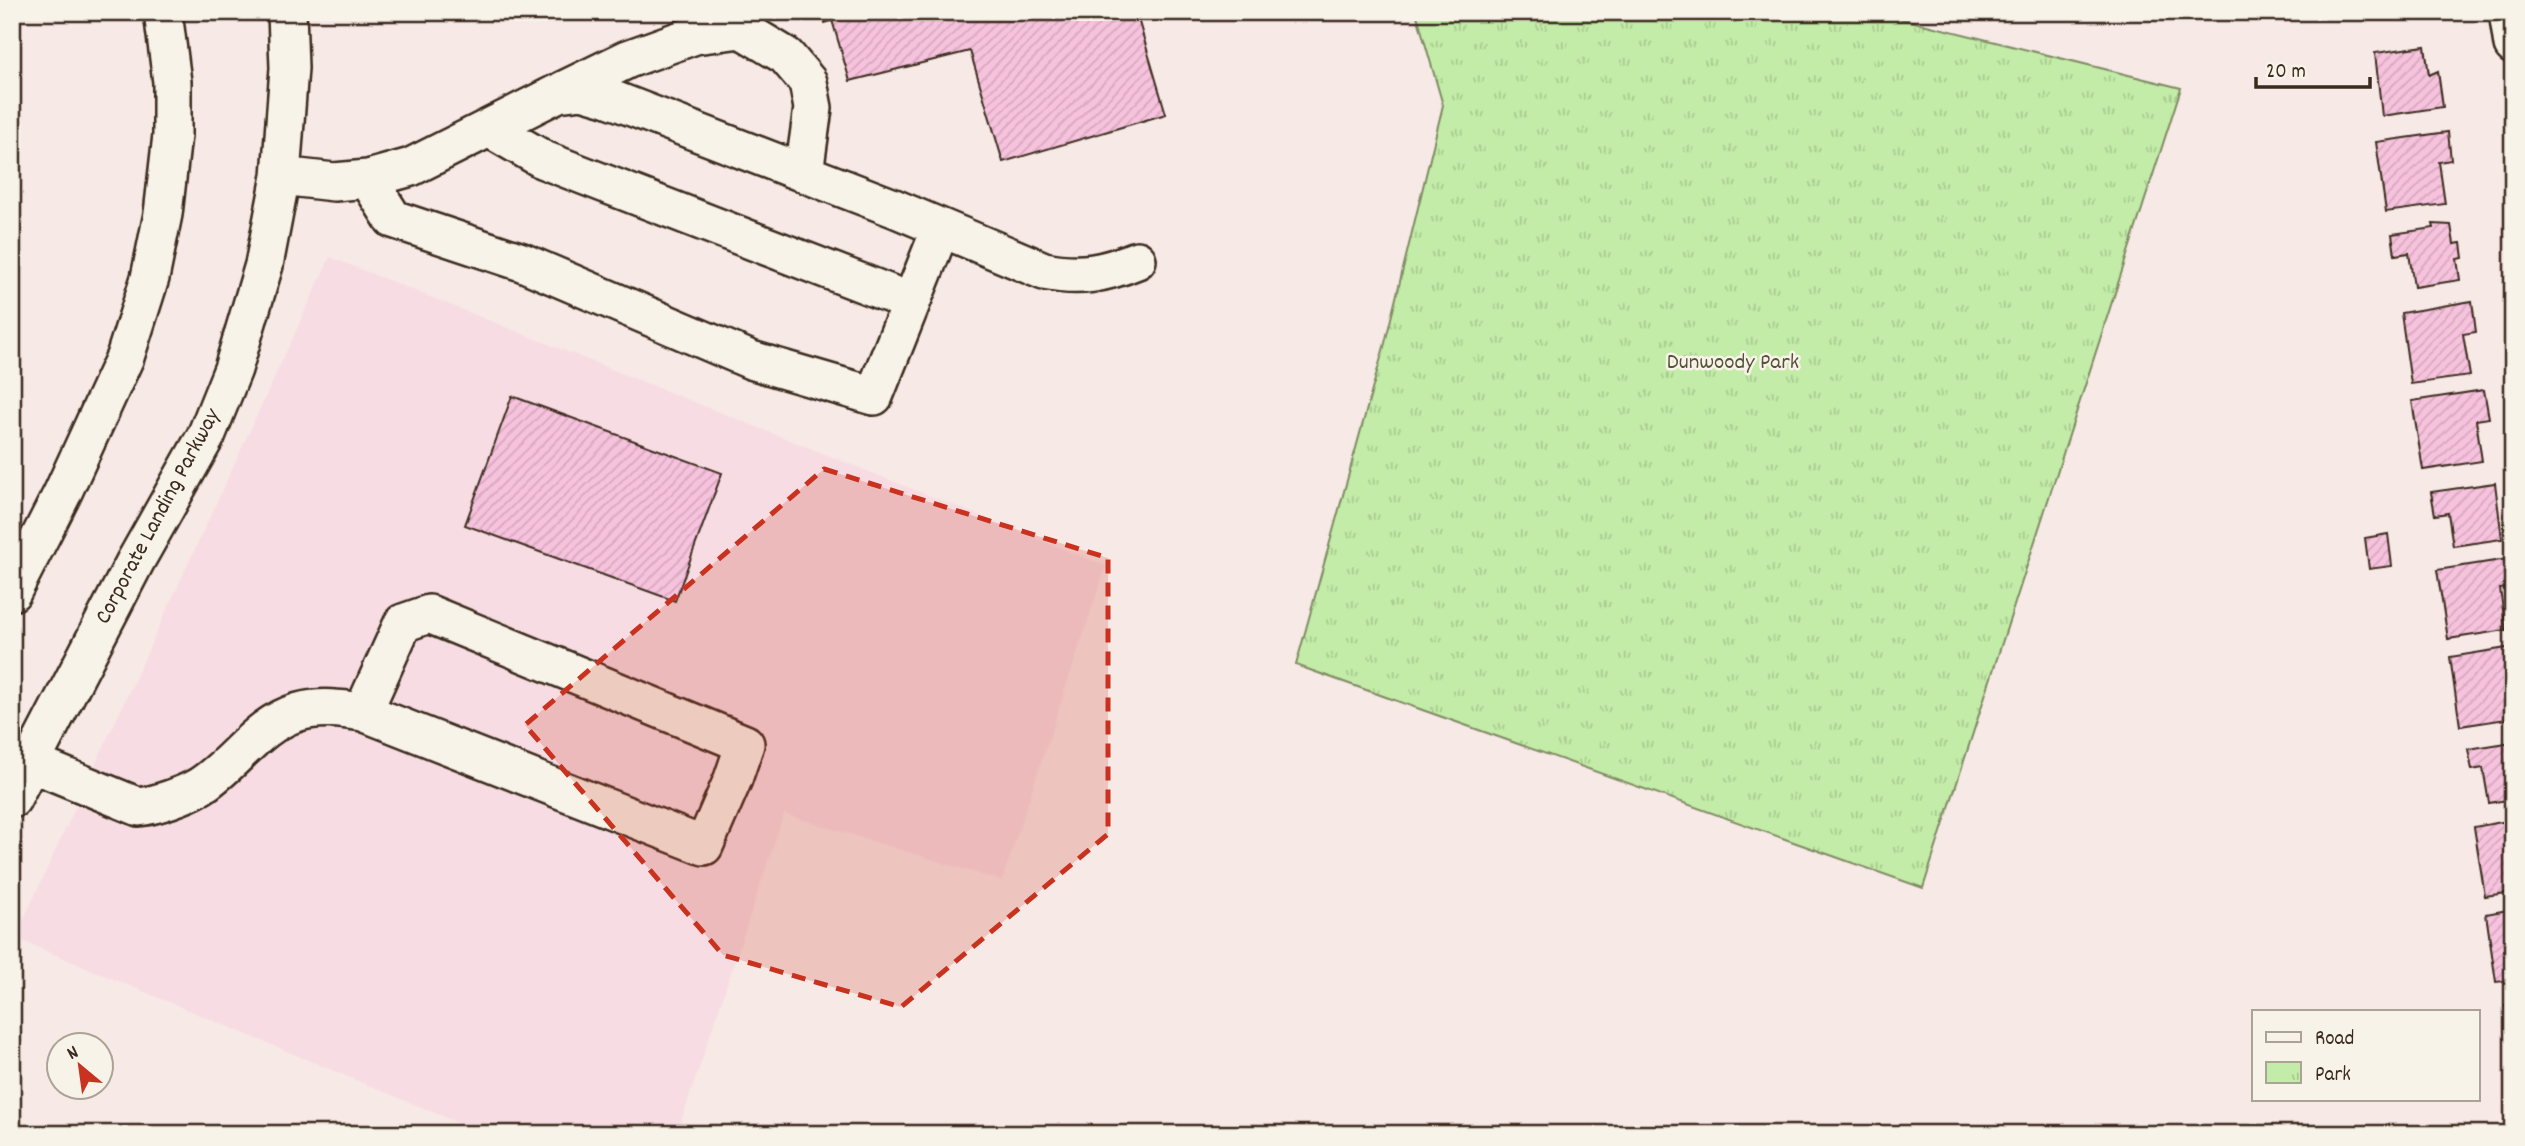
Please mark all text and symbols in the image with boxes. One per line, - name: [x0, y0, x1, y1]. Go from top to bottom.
- scale bar: [2256, 46, 2369, 90]
- text: 20 m: [2266, 58, 2306, 88]
- park label: Dunwoody Park: [1667, 347, 1799, 380]
- street label: Corporate Landing Parkway: [88, 403, 230, 631]
- legend: [2252, 1010, 2480, 1100]
- text: Road: [2315, 1025, 2354, 1055]
- north arrow: [46, 1030, 116, 1100]
- text: N: [63, 1040, 84, 1068]
- text: Park: [2315, 1061, 2351, 1091]

